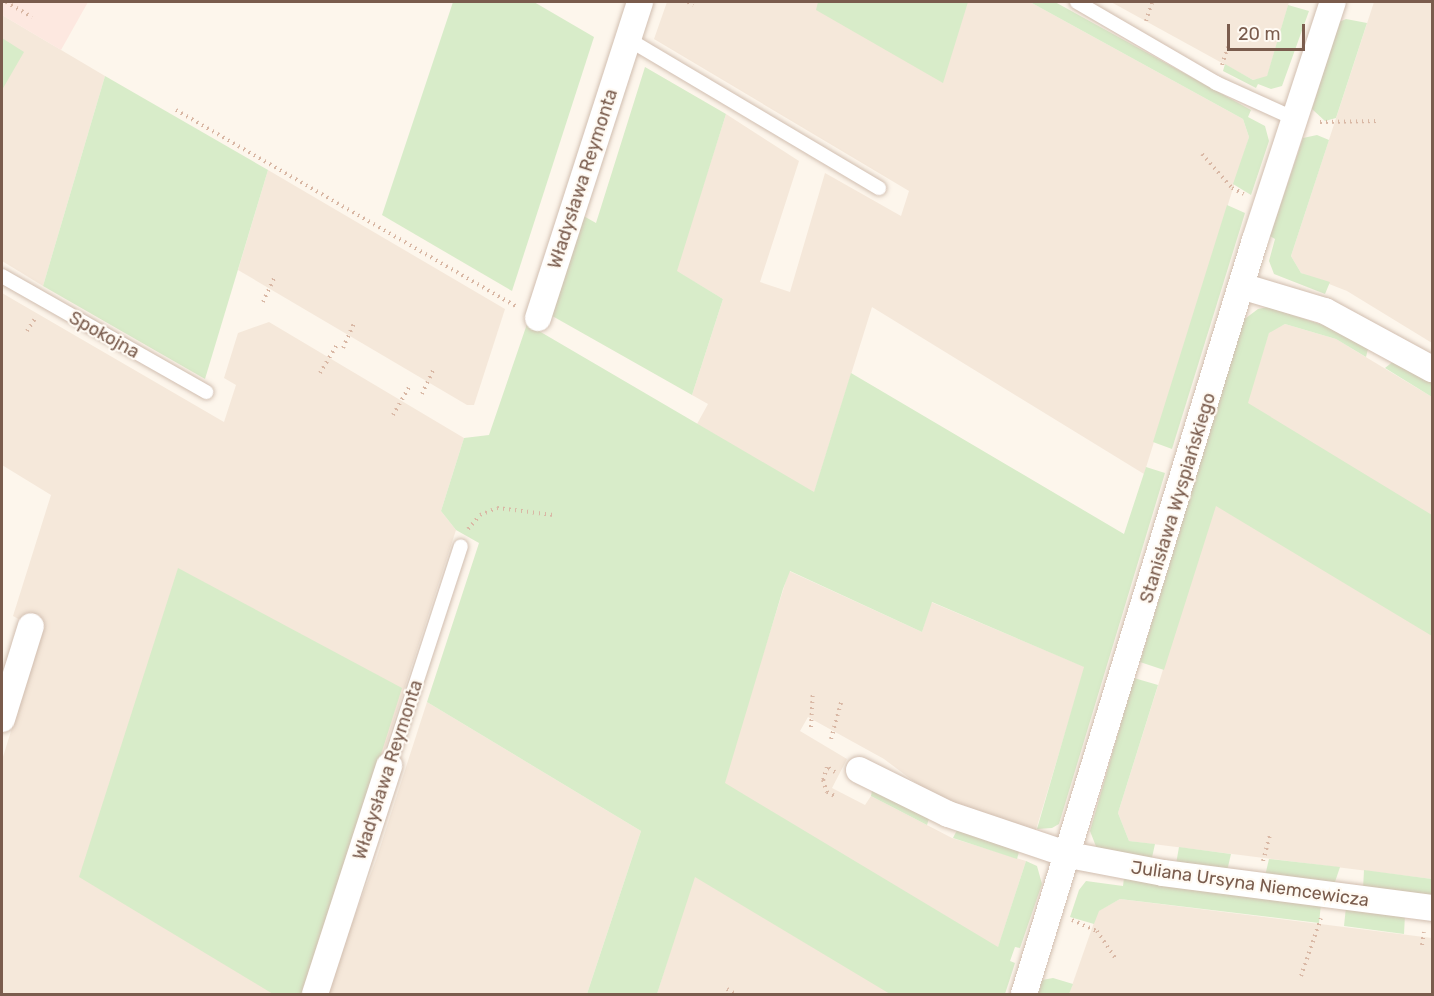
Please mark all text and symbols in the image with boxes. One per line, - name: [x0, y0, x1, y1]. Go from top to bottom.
- scale bar: [1230, 12, 1308, 50]
- text: 20 m: [1238, 23, 1280, 45]
- street label: Władysława Reymonta: [544, 86, 622, 272]
- street label: Spokojna: [65, 307, 143, 363]
- street label: Stanisława Wyspiańskiego: [1136, 390, 1220, 606]
- street label: Władysława Reymonta: [349, 677, 427, 863]
- street label: Juliana Ursyna Niemcewicza: [1130, 857, 1370, 911]

